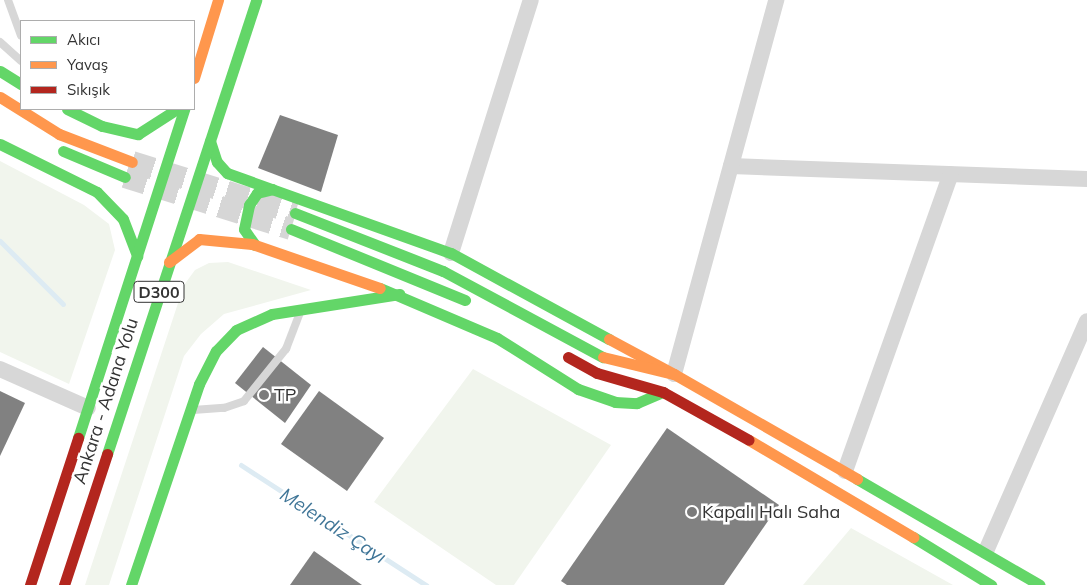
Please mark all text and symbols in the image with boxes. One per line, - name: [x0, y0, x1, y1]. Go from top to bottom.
- legend: [20, 20, 195, 110]
- text: Akıcı: [67, 30, 100, 49]
- text: Yavaş: [67, 55, 108, 74]
- text: Sıkışık: [67, 80, 110, 99]
- road number: D300: [133, 278, 185, 306]
- street label: Ankara - Adana Yolu: [69, 315, 143, 487]
- place label: TP: [274, 384, 297, 406]
- marker: TP: [258, 389, 270, 401]
- water label: Melendiz Çayı: [276, 483, 390, 569]
- place label: Kapalı Halı Saha: [702, 501, 840, 523]
- marker: Kapalı Halı Saha: [686, 506, 698, 518]

